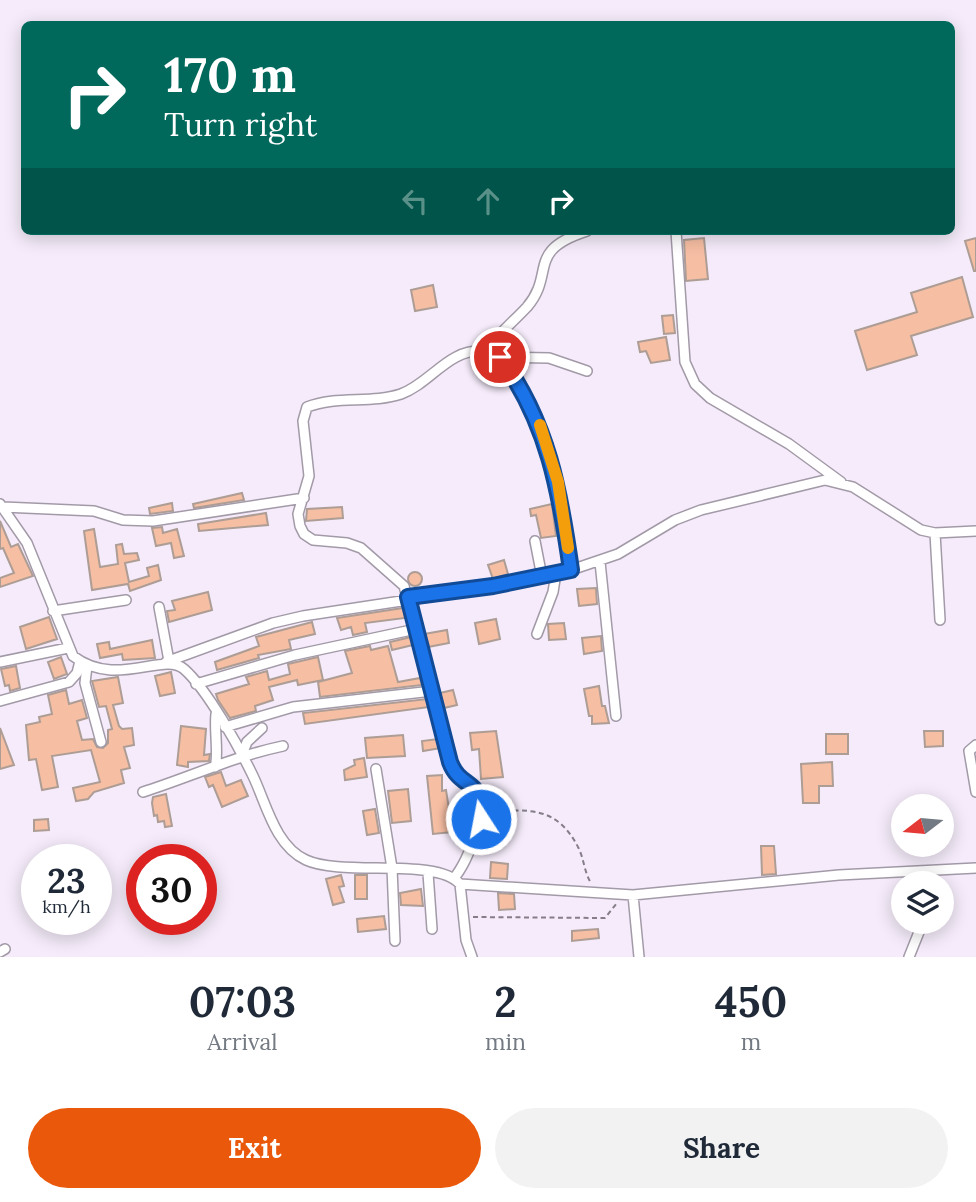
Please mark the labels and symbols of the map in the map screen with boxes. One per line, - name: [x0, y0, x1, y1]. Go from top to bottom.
- pin: [470, 327, 530, 387]
- position arrow: [444, 782, 518, 856]
- north arrow: [891, 794, 954, 858]
- speed limit sign: 30: [126, 844, 217, 935]

